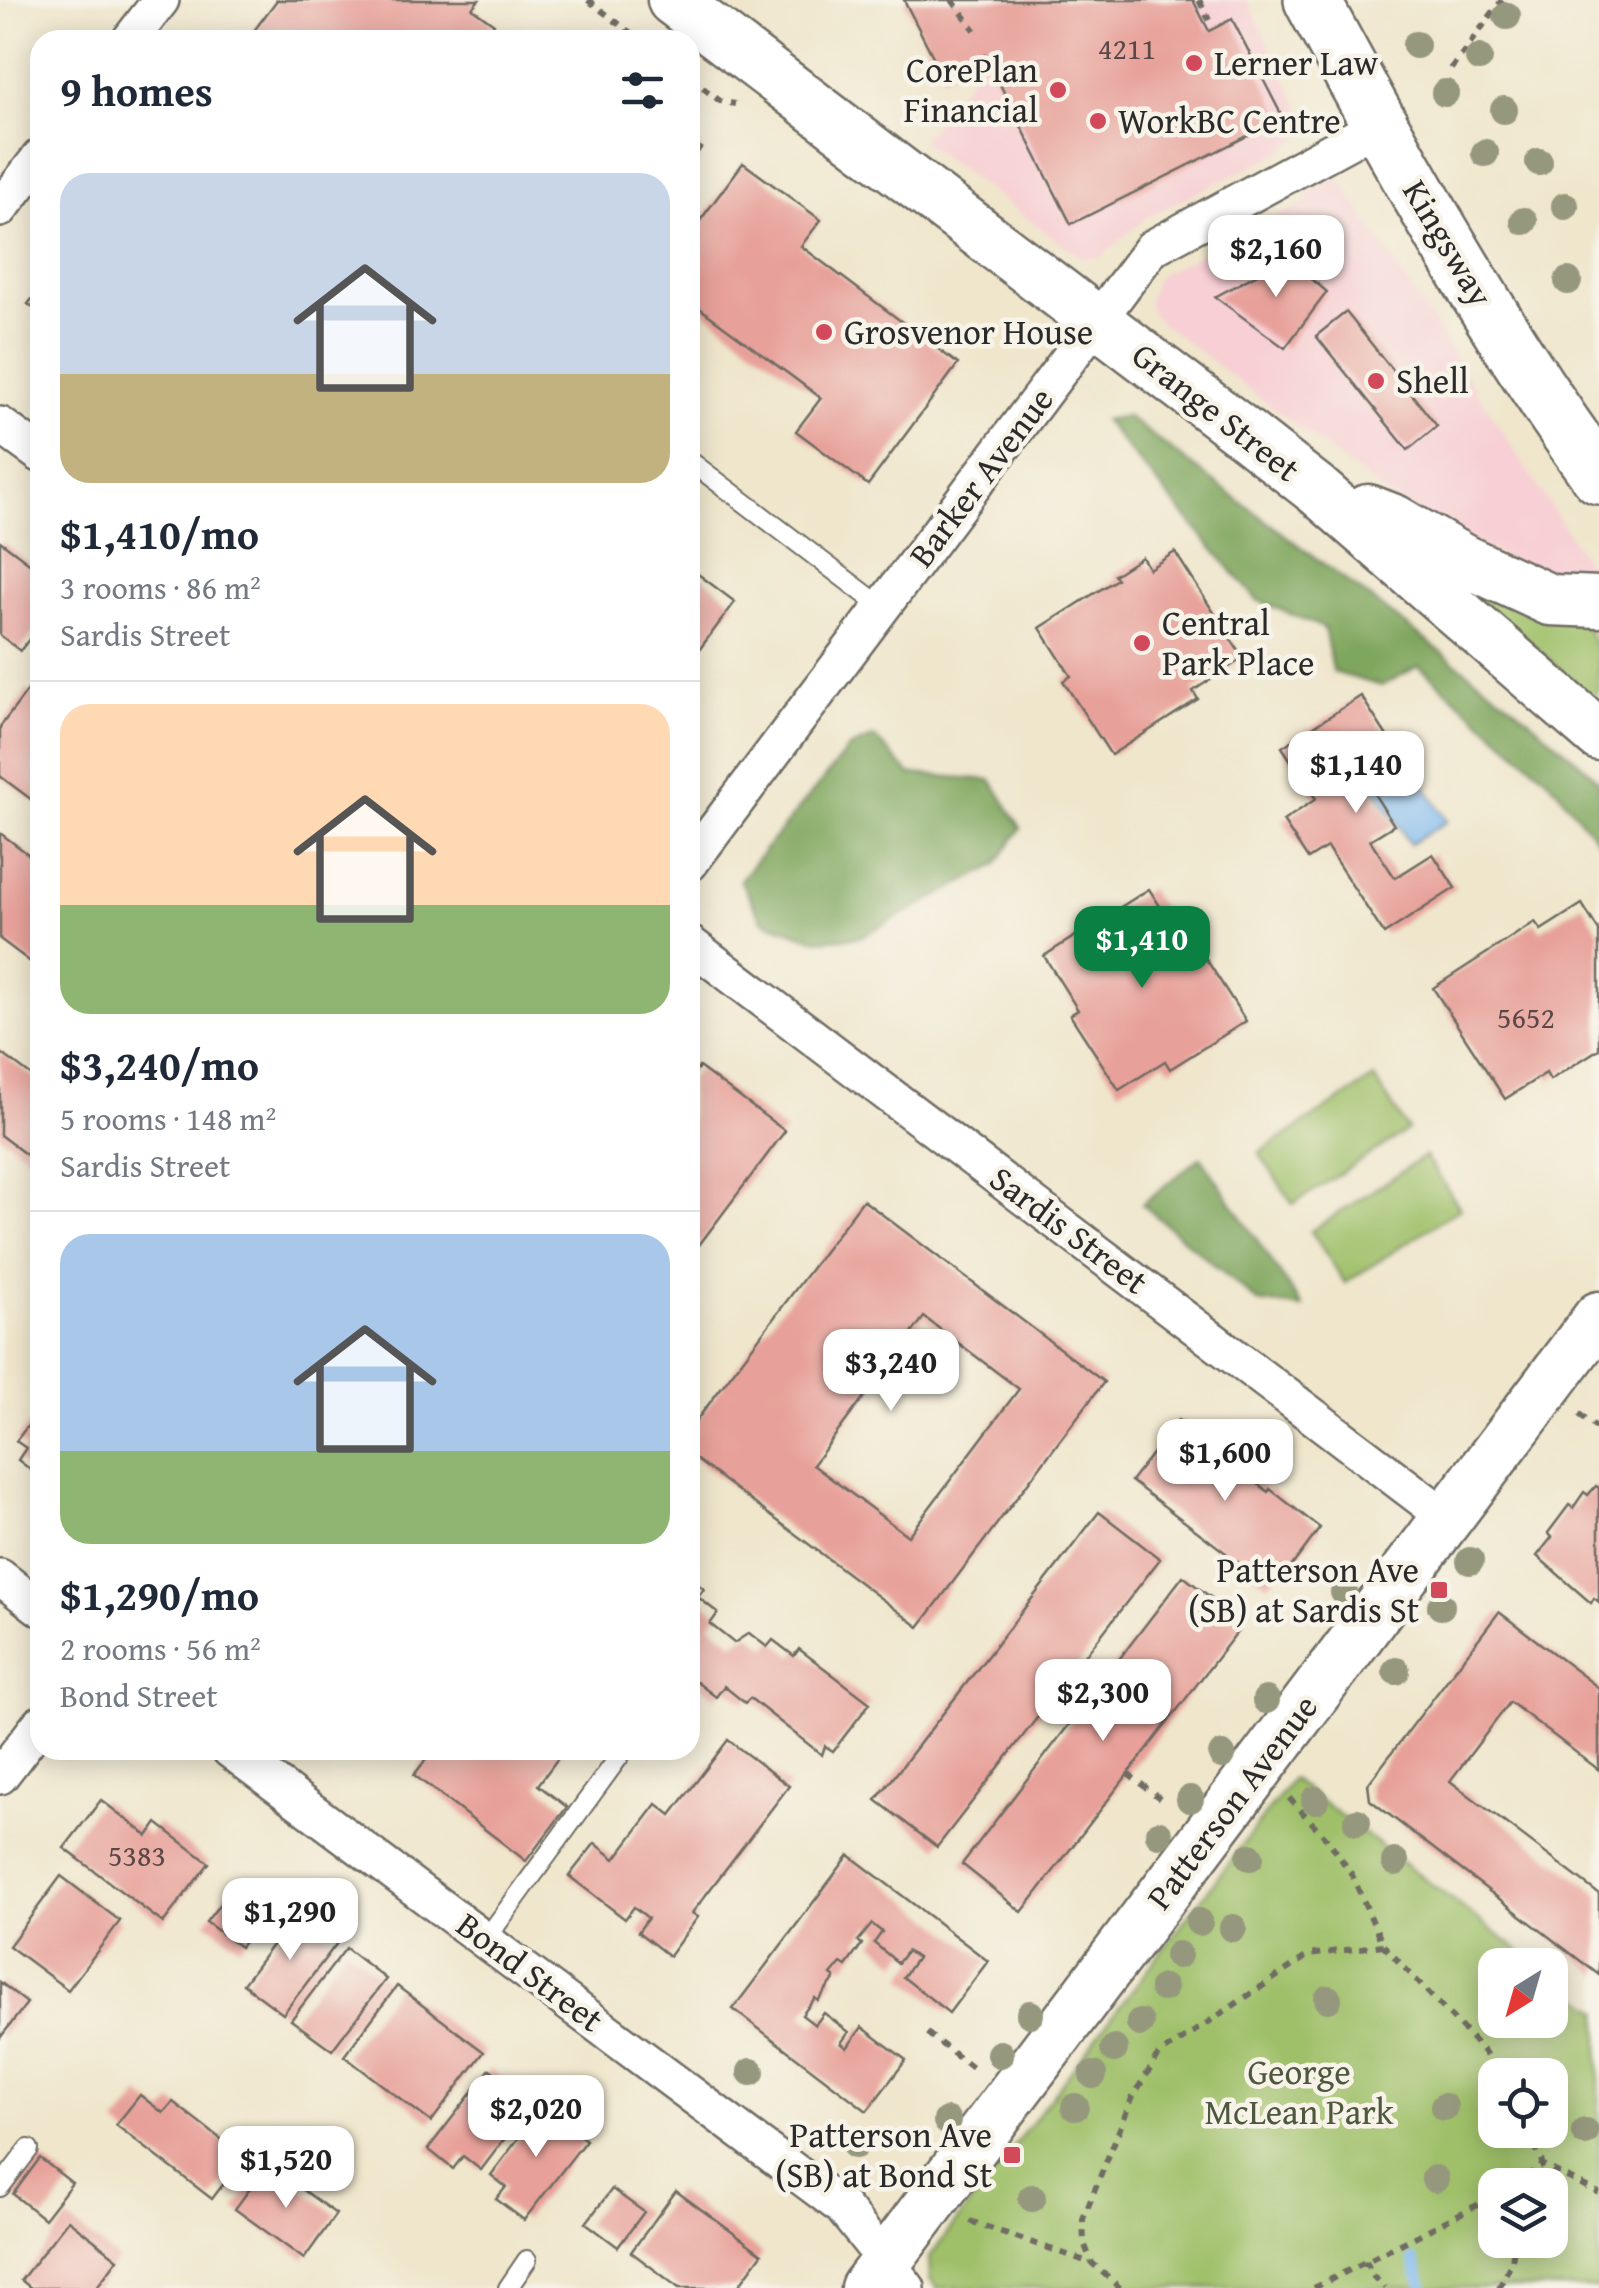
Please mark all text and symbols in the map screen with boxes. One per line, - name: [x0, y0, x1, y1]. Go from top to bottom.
- house number: 4211: [1098, 26, 1156, 70]
- place label: Lerner Law: [1214, 37, 1378, 88]
- place label: CorePlan Financial: [904, 44, 1038, 135]
- marker: Lerner Law: [1183, 52, 1205, 74]
- text: 9 homes: [60, 60, 213, 121]
- icon: filters: [615, 63, 670, 118]
- marker: CorePlan Financial: [1047, 79, 1069, 101]
- place label: WorkBC Centre: [1118, 95, 1341, 146]
- marker: WorkBC Centre: [1087, 110, 1109, 132]
- street label: Kingsway: [1391, 170, 1507, 316]
- pin: $2,160: [1195, 215, 1357, 300]
- text: $2,160: [1230, 224, 1322, 271]
- icon: home: [275, 238, 455, 418]
- place label: Grosvenor House: [844, 306, 1093, 357]
- marker: Grosvenor House: [813, 321, 835, 343]
- street label: Grange Street: [1121, 330, 1311, 494]
- place label: Shell: [1396, 355, 1469, 406]
- marker: Shell: [1365, 370, 1387, 392]
- street label: Barker Avenue: [896, 376, 1065, 577]
- text: $1,410/mo: [60, 503, 259, 564]
- text: 3 rooms · 86 m²: [60, 564, 261, 611]
- place label: Central Park Place: [1162, 597, 1314, 688]
- text: Sardis Street: [60, 611, 230, 658]
- marker: Central Park Place: [1131, 632, 1153, 654]
- pin: $1,140: [1275, 731, 1437, 816]
- text: $1,140: [1310, 740, 1402, 787]
- icon: home: [275, 769, 455, 949]
- pin: $1,410: [1061, 906, 1223, 991]
- text: $1,410: [1096, 915, 1188, 962]
- house number: 5652: [1497, 995, 1555, 1039]
- text: $3,240/mo: [60, 1034, 259, 1095]
- text: 5 rooms · 148 m²: [60, 1095, 276, 1142]
- text: Sardis Street: [60, 1142, 230, 1189]
- street label: Sardis Street: [980, 1153, 1159, 1306]
- icon: home: [275, 1299, 455, 1479]
- pin: $3,240: [810, 1329, 972, 1414]
- text: $3,240: [845, 1338, 937, 1385]
- pin: $1,600: [1144, 1419, 1306, 1504]
- text: $1,600: [1179, 1428, 1271, 1475]
- place label: Patterson Ave (SB) at Sardis St: [1188, 1544, 1419, 1635]
- text: $1,290/mo: [60, 1564, 259, 1625]
- marker: Patterson Ave (SB) at Sardis St: [1428, 1579, 1450, 1601]
- text: 2 rooms · 56 m²: [60, 1625, 261, 1672]
- pin: $2,300: [1022, 1659, 1184, 1744]
- text: $2,300: [1057, 1668, 1149, 1715]
- text: Bond Street: [60, 1672, 218, 1719]
- street label: Patterson Avenue: [1134, 1683, 1329, 1920]
- house number: 5383: [108, 1833, 166, 1877]
- pin: $1,290: [209, 1878, 371, 1963]
- text: $1,290: [244, 1887, 336, 1934]
- street label: Bond Street: [446, 1899, 614, 2044]
- north arrow: [1478, 1948, 1568, 2038]
- map controls: [1478, 1948, 1568, 2258]
- park label: George McLean Park: [1204, 2046, 1394, 2137]
- button: locate: [1478, 2058, 1568, 2148]
- pin: $2,020: [455, 2075, 617, 2160]
- text: $2,020: [490, 2084, 582, 2131]
- place label: Patterson Ave (SB) at Bond St: [775, 2109, 992, 2200]
- pin: $1,520: [205, 2126, 367, 2211]
- text: $1,520: [240, 2135, 332, 2182]
- marker: Patterson Ave (SB) at Bond St: [1001, 2144, 1023, 2166]
- button: layers: [1478, 2168, 1568, 2258]

